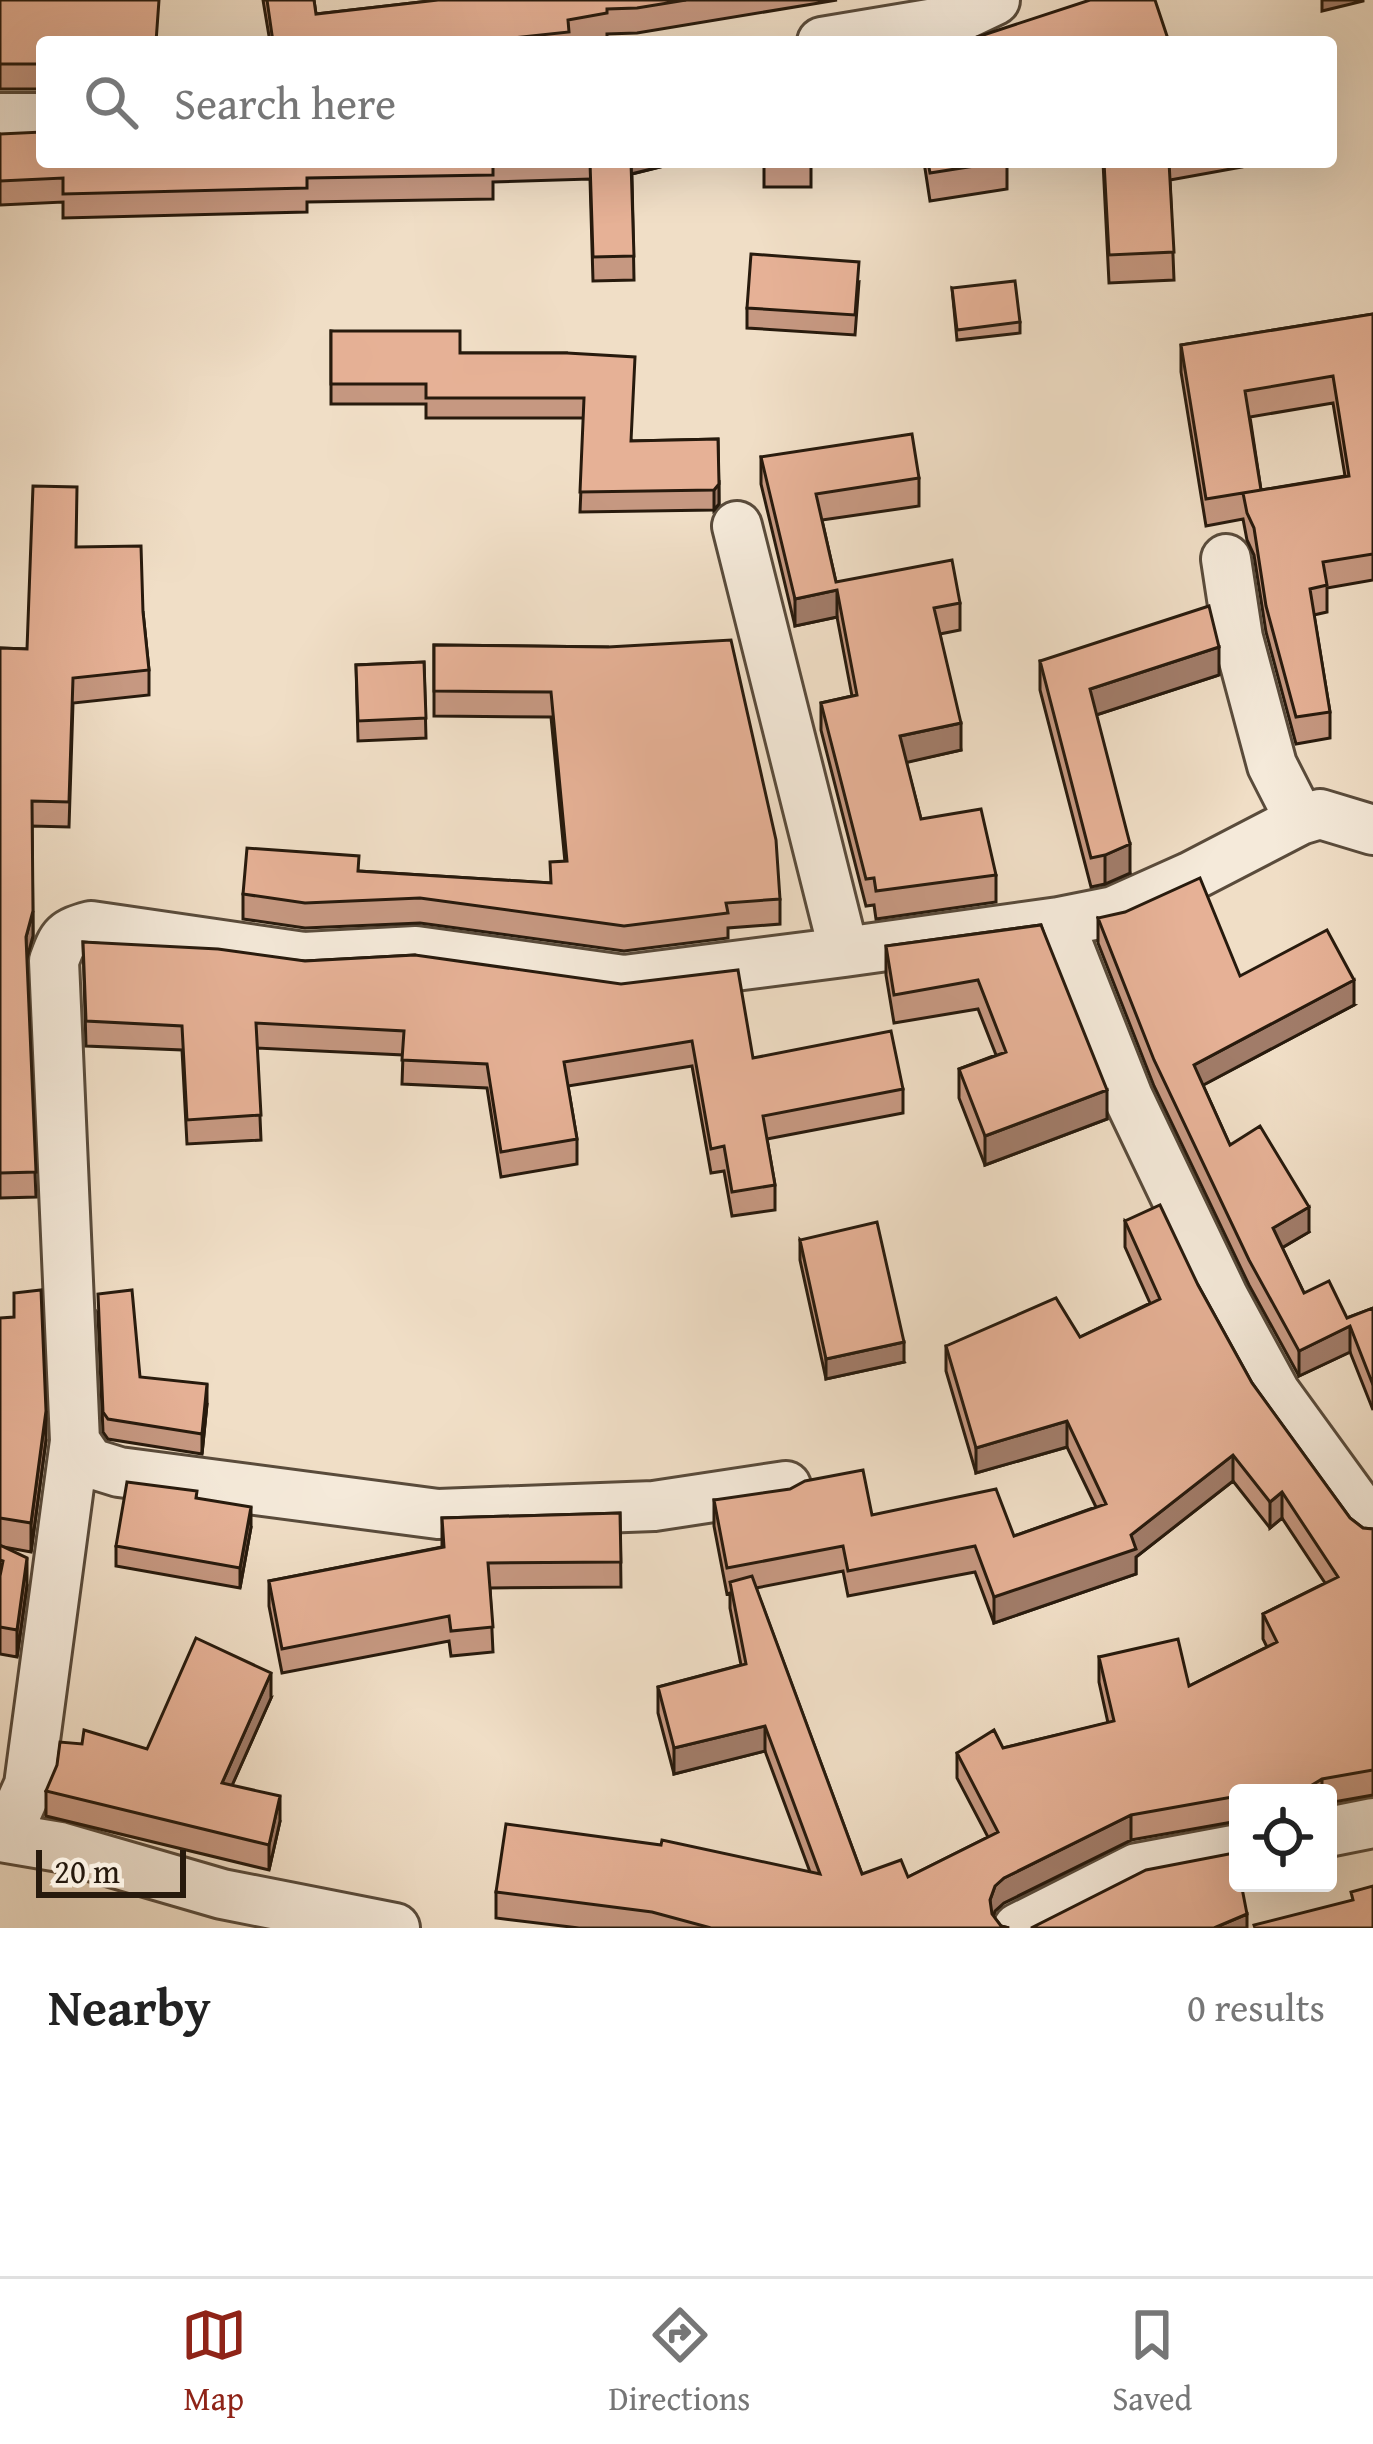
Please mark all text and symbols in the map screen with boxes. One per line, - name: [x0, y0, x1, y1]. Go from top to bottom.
- search box: [36, 36, 1337, 168]
- icon: search: [78, 69, 144, 135]
- text: Search here: [174, 70, 396, 135]
- map controls: [1229, 1784, 1337, 1892]
- button: locate: [1229, 1784, 1337, 1892]
- scale bar: [36, 1844, 186, 1897]
- text: 20 m: [54, 1847, 120, 1895]
- text: Nearby: [48, 1969, 211, 2044]
- text: 0 results: [1187, 1978, 1325, 2035]
- tab: Map: [181, 2302, 247, 2422]
- tab: Directions: [609, 2302, 750, 2422]
- tab: Saved: [1112, 2302, 1192, 2422]

